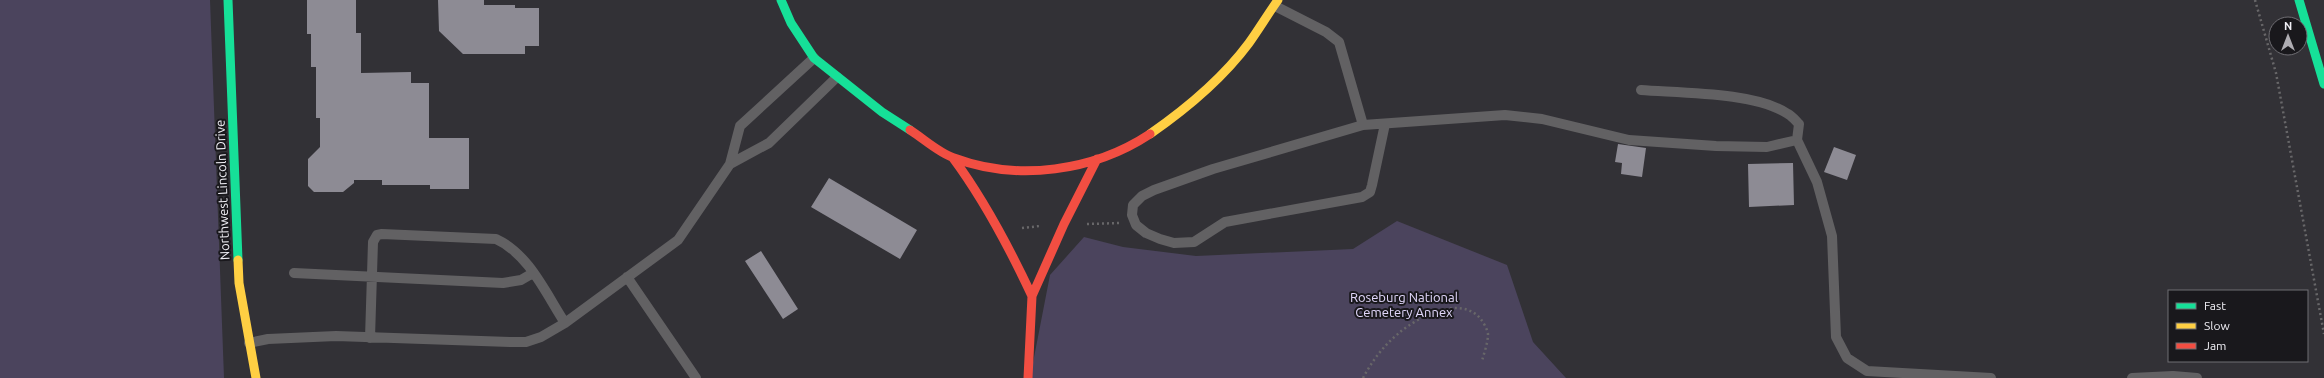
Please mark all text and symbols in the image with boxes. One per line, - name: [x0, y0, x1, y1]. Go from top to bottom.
- north arrow: [2268, 16, 2308, 56]
- text: N: [2284, 20, 2292, 32]
- street label: Northwest Lincoln Drive: [213, 119, 231, 261]
- park label: Roseburg National Cemetery Annex: [1350, 290, 1459, 319]
- legend: [2168, 290, 2308, 362]
- text: Fast: [2204, 299, 2226, 312]
- text: Slow: [2204, 319, 2230, 332]
- text: Jam: [2204, 339, 2226, 352]

